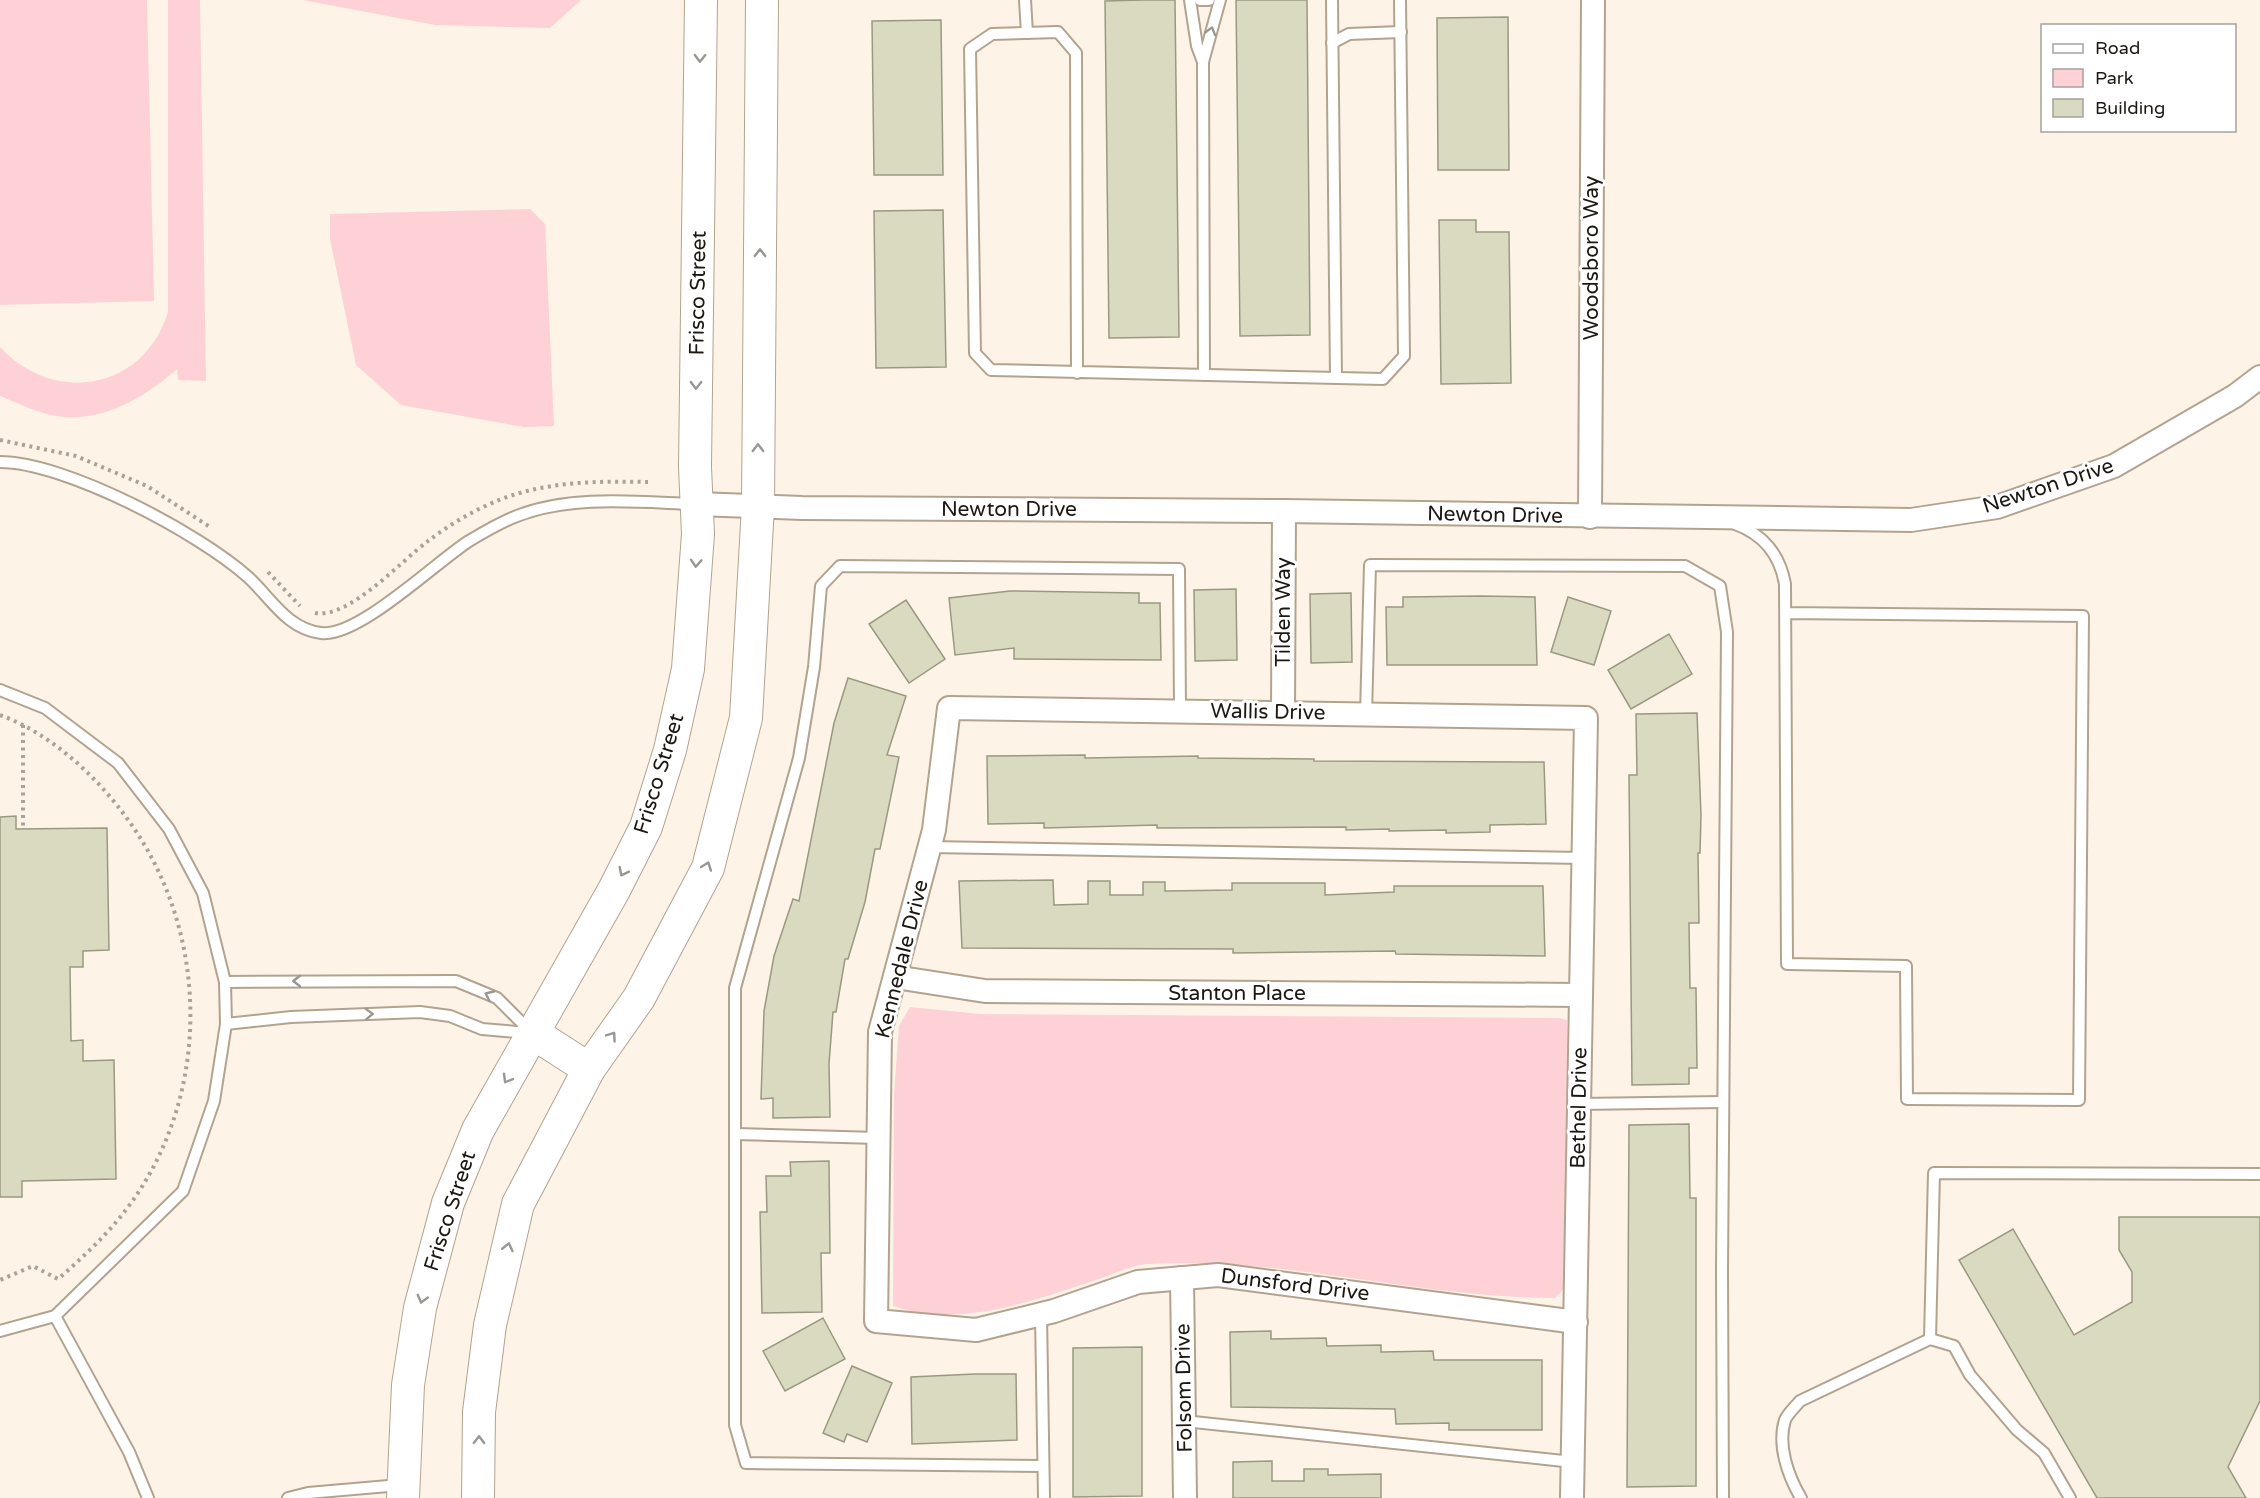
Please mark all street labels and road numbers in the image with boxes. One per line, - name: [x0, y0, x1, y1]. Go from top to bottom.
- street label: Woodsboro Way: [1579, 176, 1604, 340]
- street label: Frisco Street: [684, 230, 712, 356]
- street label: Newton Drive: [1979, 453, 2117, 519]
- street label: Newton Drive: [941, 497, 1077, 522]
- street label: Newton Drive: [1427, 501, 1563, 529]
- street label: Tilden Way: [1271, 557, 1296, 667]
- street label: Wallis Drive: [1210, 698, 1326, 726]
- street label: Frisco Street: [629, 711, 689, 837]
- street label: Kennedale Drive: [870, 877, 934, 1041]
- street label: Stanton Place: [1168, 981, 1306, 1006]
- street label: Bethel Drive: [1565, 1047, 1593, 1169]
- street label: Frisco Street: [419, 1148, 481, 1274]
- street label: Dunsford Drive: [1219, 1263, 1371, 1307]
- street label: Folsom Drive: [1170, 1323, 1198, 1453]

